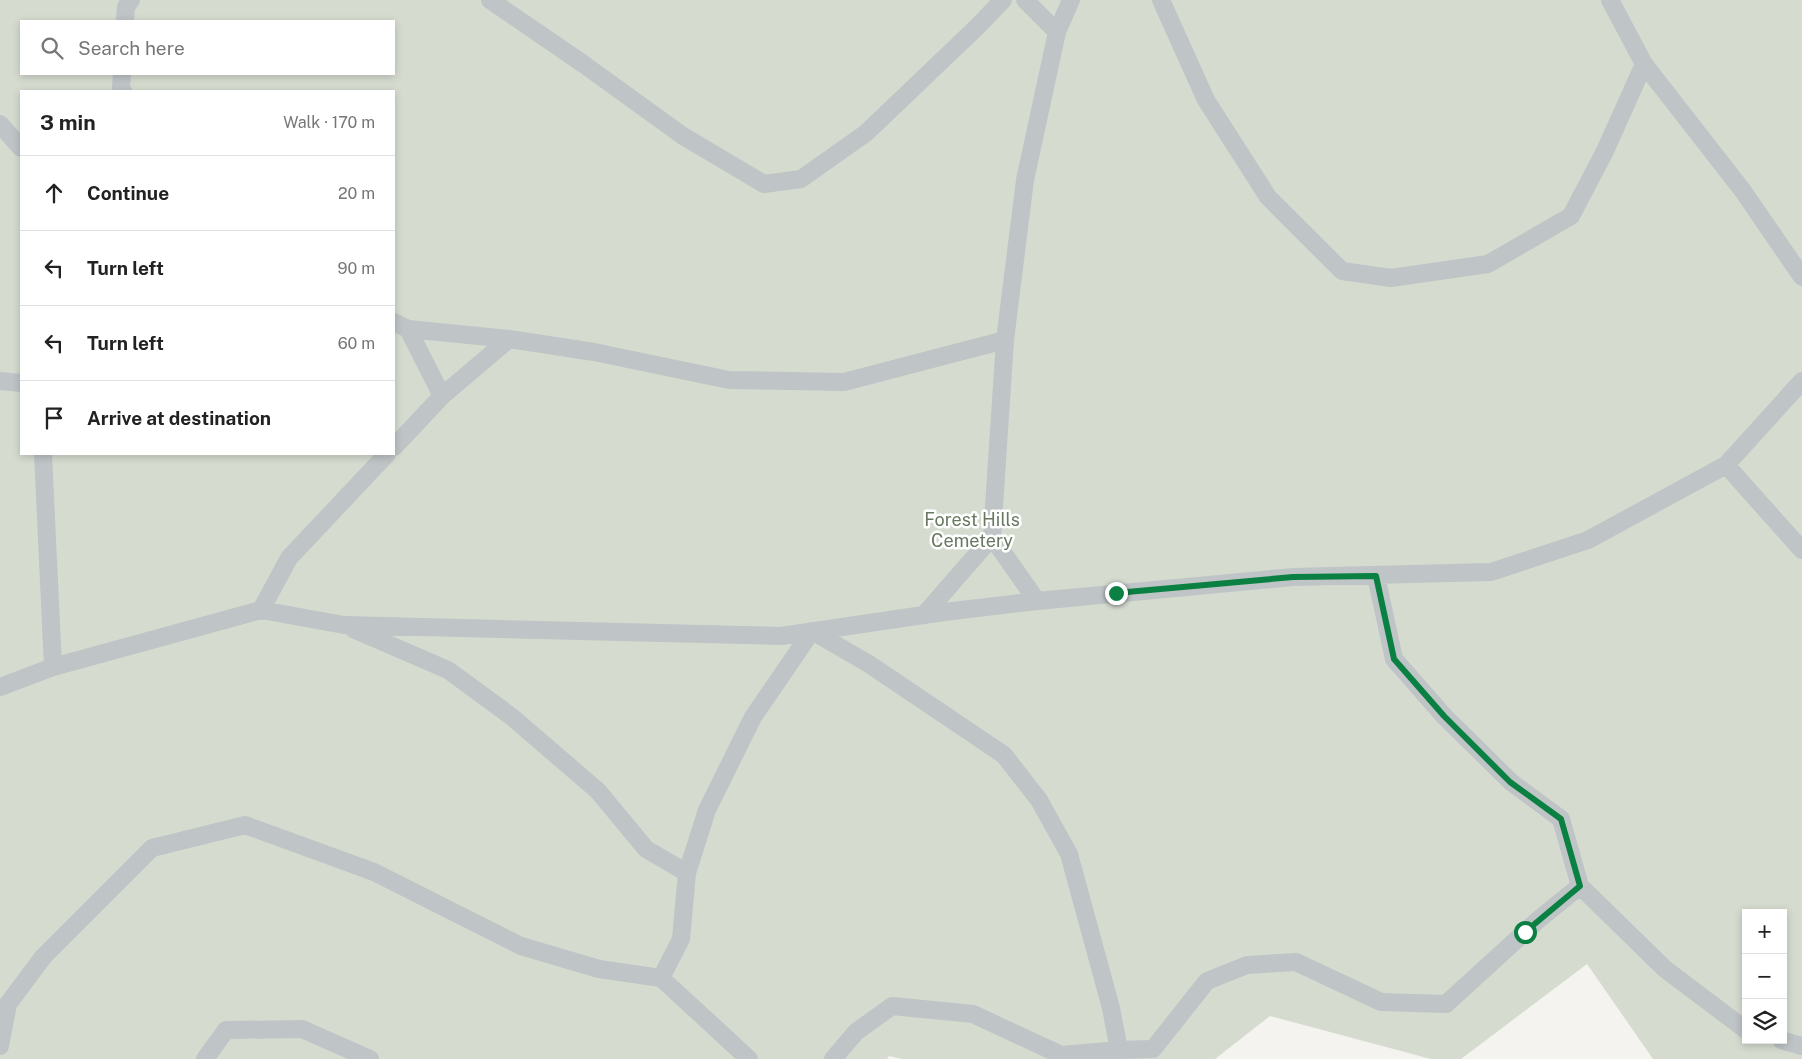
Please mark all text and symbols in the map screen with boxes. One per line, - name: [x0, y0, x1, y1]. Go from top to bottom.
- search box: [20, 20, 395, 75]
- icon: search: [38, 34, 66, 62]
- text: Search here: [78, 37, 185, 59]
- text: 3 min: [40, 110, 96, 135]
- text: Walk · 170 m: [283, 113, 375, 132]
- icon: ahead: [40, 179, 68, 207]
- text: Continue: [87, 182, 169, 204]
- text: 20 m: [338, 184, 375, 203]
- icon: left: [40, 254, 68, 282]
- text: Turn left: [87, 257, 164, 279]
- text: 90 m: [338, 259, 375, 278]
- icon: left: [40, 329, 68, 357]
- text: Turn left: [87, 332, 164, 354]
- text: 60 m: [338, 334, 375, 353]
- icon: arrive: [40, 404, 68, 432]
- text: Arrive at destination: [87, 407, 271, 429]
- park label: Forest Hills Cemetery: [924, 509, 1020, 551]
- route end: [1105, 582, 1128, 605]
- map controls: [1742, 909, 1787, 1044]
- button: +: [1742, 909, 1787, 954]
- route start: [1514, 921, 1537, 944]
- button: −: [1742, 954, 1787, 999]
- button: layers: [1742, 999, 1787, 1044]

